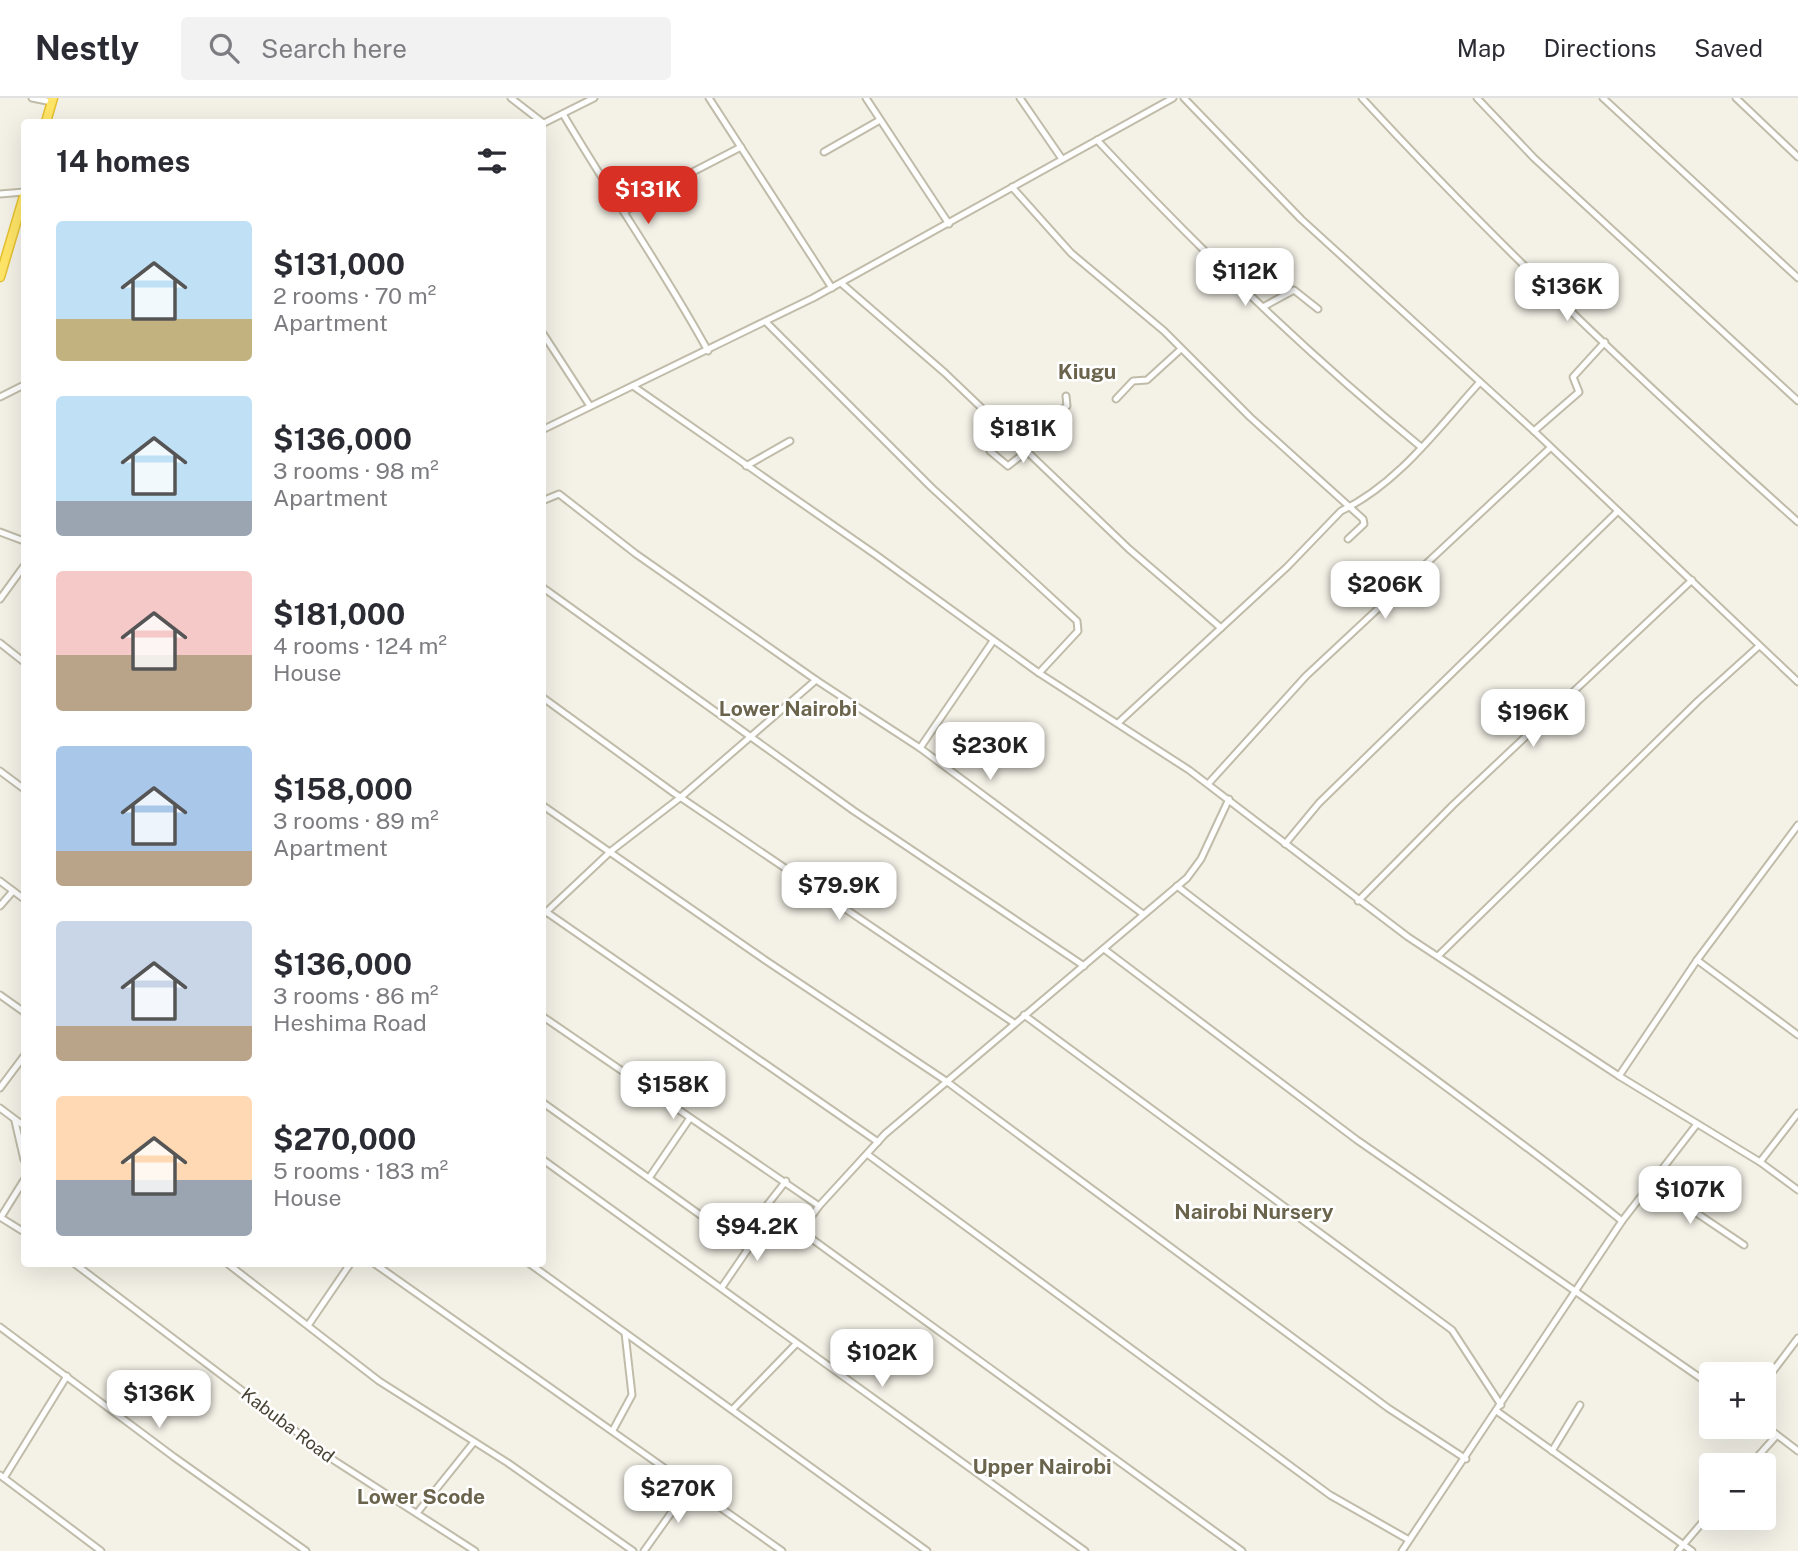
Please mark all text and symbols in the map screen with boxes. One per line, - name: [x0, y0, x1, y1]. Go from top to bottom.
- search box: [181, 17, 671, 80]
- text: Nestly: [35, 29, 139, 67]
- icon: search: [205, 29, 243, 67]
- text: Search here: [261, 33, 407, 64]
- text: Map: [1457, 34, 1506, 62]
- text: Directions: [1544, 34, 1656, 62]
- text: Saved: [1694, 34, 1763, 62]
- icon: filters: [473, 142, 511, 180]
- text: 14 homes: [56, 143, 190, 179]
- pin: $131K: [599, 166, 697, 226]
- text: $131K: [614, 175, 682, 202]
- text: $131,000: [273, 246, 405, 282]
- pin: $112K: [1196, 248, 1294, 308]
- icon: home: [112, 249, 196, 333]
- text: $112K: [1212, 257, 1278, 284]
- pin: $136K: [1518, 264, 1616, 323]
- text: $136K: [1531, 272, 1603, 299]
- text: 2 rooms · 70 m²: [273, 282, 436, 309]
- text: Apartment: [273, 309, 388, 336]
- district label: Kiugu: [1058, 359, 1116, 384]
- pin: $181K: [974, 406, 1072, 465]
- text: $181K: [989, 414, 1057, 441]
- text: $136,000: [273, 421, 412, 457]
- icon: home: [112, 424, 196, 508]
- text: 3 rooms · 98 m²: [273, 457, 439, 484]
- text: Apartment: [273, 484, 388, 511]
- pin: $206K: [1336, 561, 1434, 621]
- text: $206K: [1347, 570, 1423, 597]
- text: $181,000: [273, 596, 405, 632]
- icon: home: [112, 599, 196, 683]
- text: 4 rooms · 124 m²: [273, 632, 447, 659]
- text: House: [273, 659, 341, 686]
- pin: $196K: [1484, 690, 1582, 749]
- district label: Lower Nairobi: [719, 696, 857, 721]
- text: $196K: [1497, 698, 1569, 725]
- pin: $230K: [941, 722, 1039, 782]
- text: $230K: [952, 731, 1028, 758]
- text: $158,000: [273, 771, 413, 807]
- icon: home: [112, 774, 196, 858]
- text: 3 rooms · 89 m²: [273, 807, 439, 834]
- text: Apartment: [273, 834, 388, 861]
- pin: $79.9K: [782, 862, 896, 922]
- text: $79.9K: [798, 871, 880, 898]
- text: $136,000: [273, 946, 412, 982]
- icon: home: [112, 949, 196, 1033]
- text: 3 rooms · 86 m²: [273, 982, 439, 1009]
- text: Heshima Road: [273, 1009, 427, 1036]
- pin: $158K: [624, 1062, 722, 1121]
- text: $158K: [637, 1070, 709, 1097]
- text: $270,000: [273, 1121, 416, 1157]
- icon: home: [112, 1124, 196, 1208]
- text: 5 rooms · 183 m²: [273, 1157, 448, 1184]
- pin: $107K: [1641, 1166, 1739, 1226]
- text: $107K: [1655, 1175, 1725, 1202]
- text: House: [273, 1184, 341, 1211]
- district label: Nairobi Nursery: [1174, 1199, 1334, 1224]
- pin: $94.2K: [700, 1204, 814, 1263]
- text: $94.2K: [715, 1212, 799, 1239]
- pin: $102K: [833, 1330, 931, 1389]
- text: $102K: [846, 1338, 918, 1365]
- map controls: [1699, 1362, 1776, 1530]
- button: +: [1699, 1362, 1776, 1439]
- pin: $136K: [110, 1370, 208, 1430]
- text: $136K: [123, 1379, 195, 1406]
- street label: Kabuba Road: [237, 1383, 339, 1467]
- button: −: [1699, 1453, 1776, 1530]
- district label: Upper Nairobi: [972, 1454, 1112, 1479]
- pin: $270K: [629, 1466, 727, 1525]
- text: $270K: [640, 1474, 716, 1501]
- district label: Lower Scode: [357, 1484, 485, 1509]

